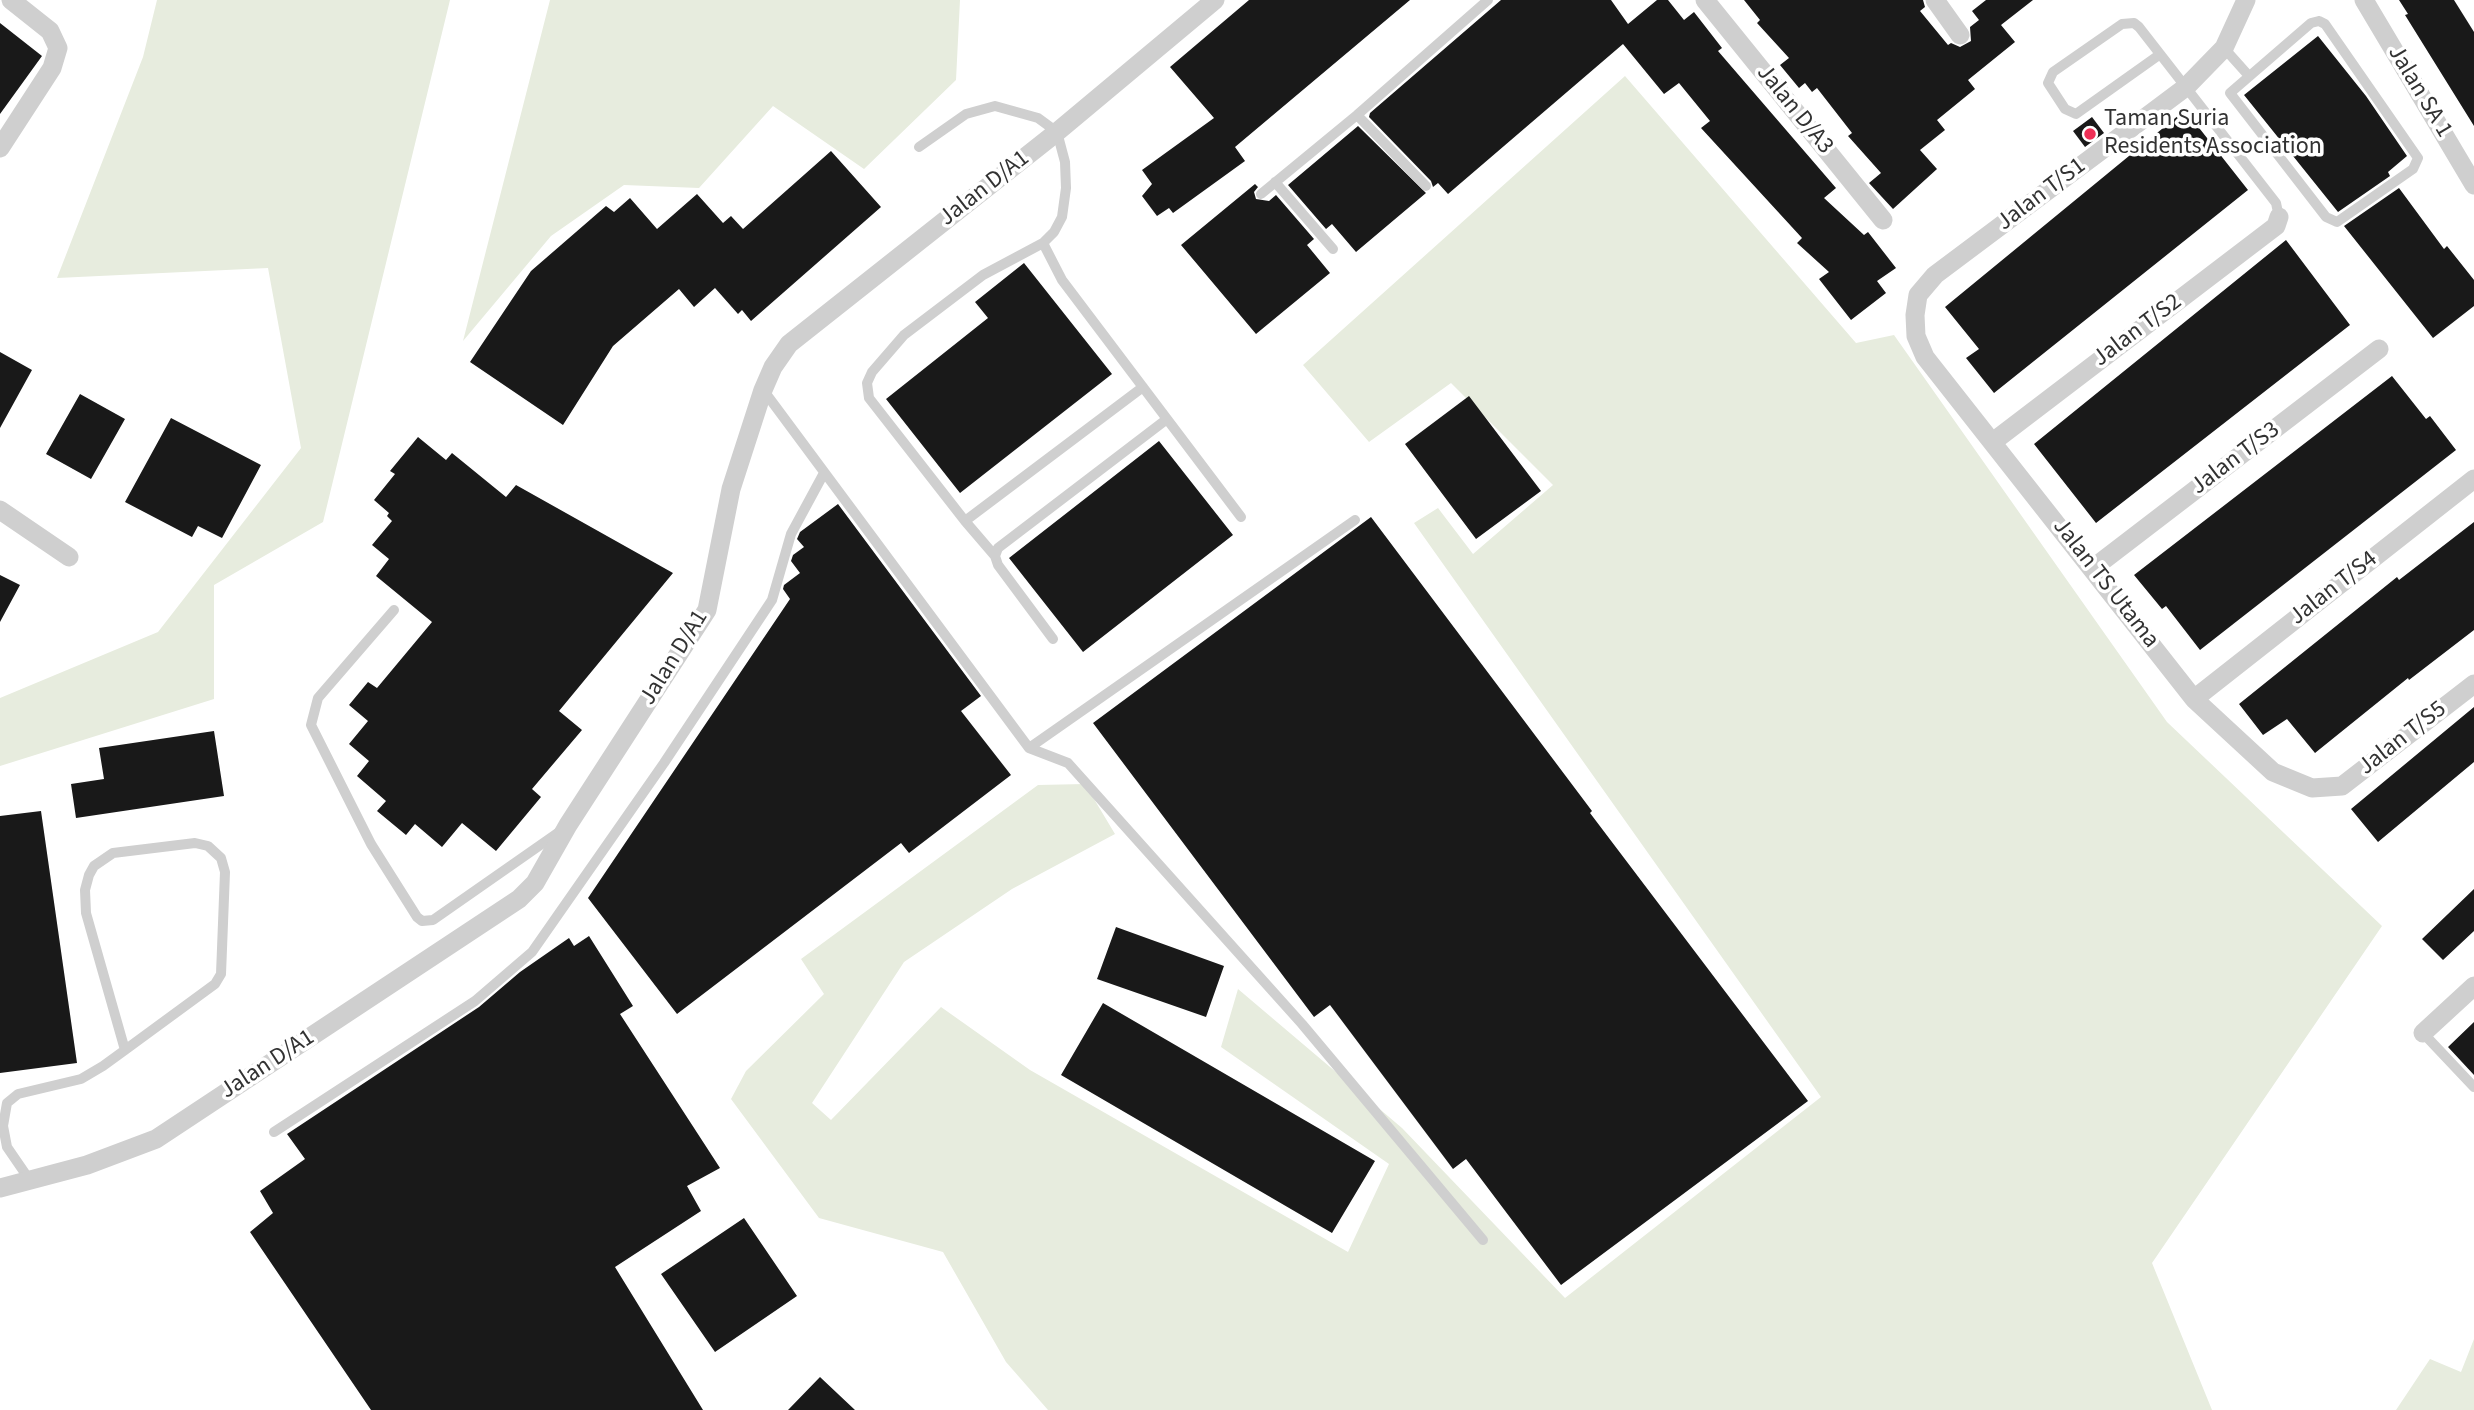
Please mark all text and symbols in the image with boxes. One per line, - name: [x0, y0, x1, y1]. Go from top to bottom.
- street label: Jalan SA 1: [2380, 41, 2458, 143]
- street label: Jalan D/A3: [1749, 60, 1839, 160]
- place label: Taman Suria Residents Association: [2104, 106, 2322, 162]
- marker: Taman Suria Residents Association: [2082, 126, 2098, 142]
- street label: Jalan D/A1: [934, 145, 1036, 233]
- street label: Jalan T/S1: [1992, 152, 2092, 238]
- street label: Jalan T/S2: [2088, 288, 2188, 374]
- street label: Jalan T/S3: [2186, 416, 2286, 502]
- street label: Jalan TS Utama: [2045, 513, 2165, 655]
- street label: Jalan T/S4: [2284, 546, 2384, 632]
- street label: Jalan D/A1: [635, 605, 715, 711]
- street label: Jalan T/S5: [2353, 696, 2453, 782]
- street label: Jalan D/A1: [216, 1024, 320, 1106]

